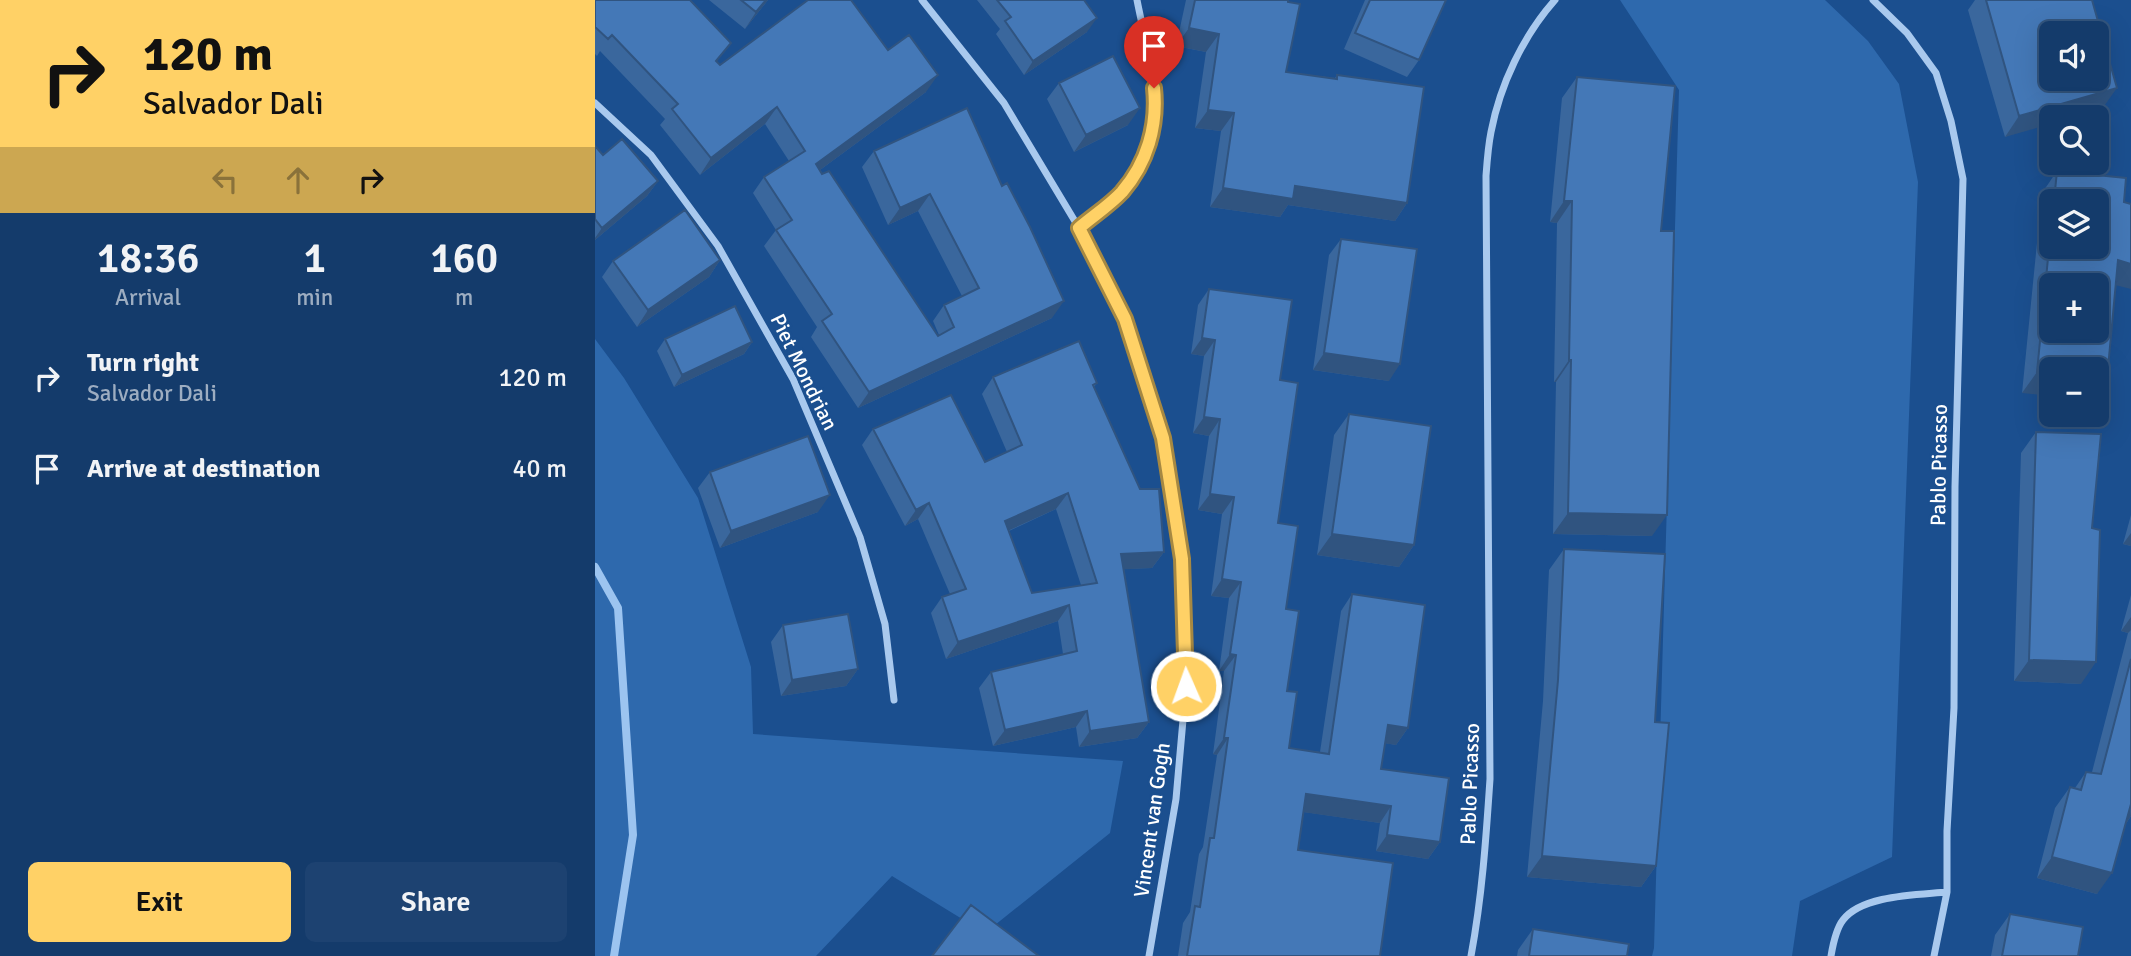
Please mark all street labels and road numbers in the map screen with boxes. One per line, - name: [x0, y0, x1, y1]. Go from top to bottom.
- street label: Piet Mondrian: [765, 309, 843, 435]
- street label: Pablo Picasso: [1925, 404, 1953, 526]
- street label: Pablo Picasso: [1455, 723, 1485, 845]
- street label: Vincent van Gogh: [1128, 741, 1176, 899]

